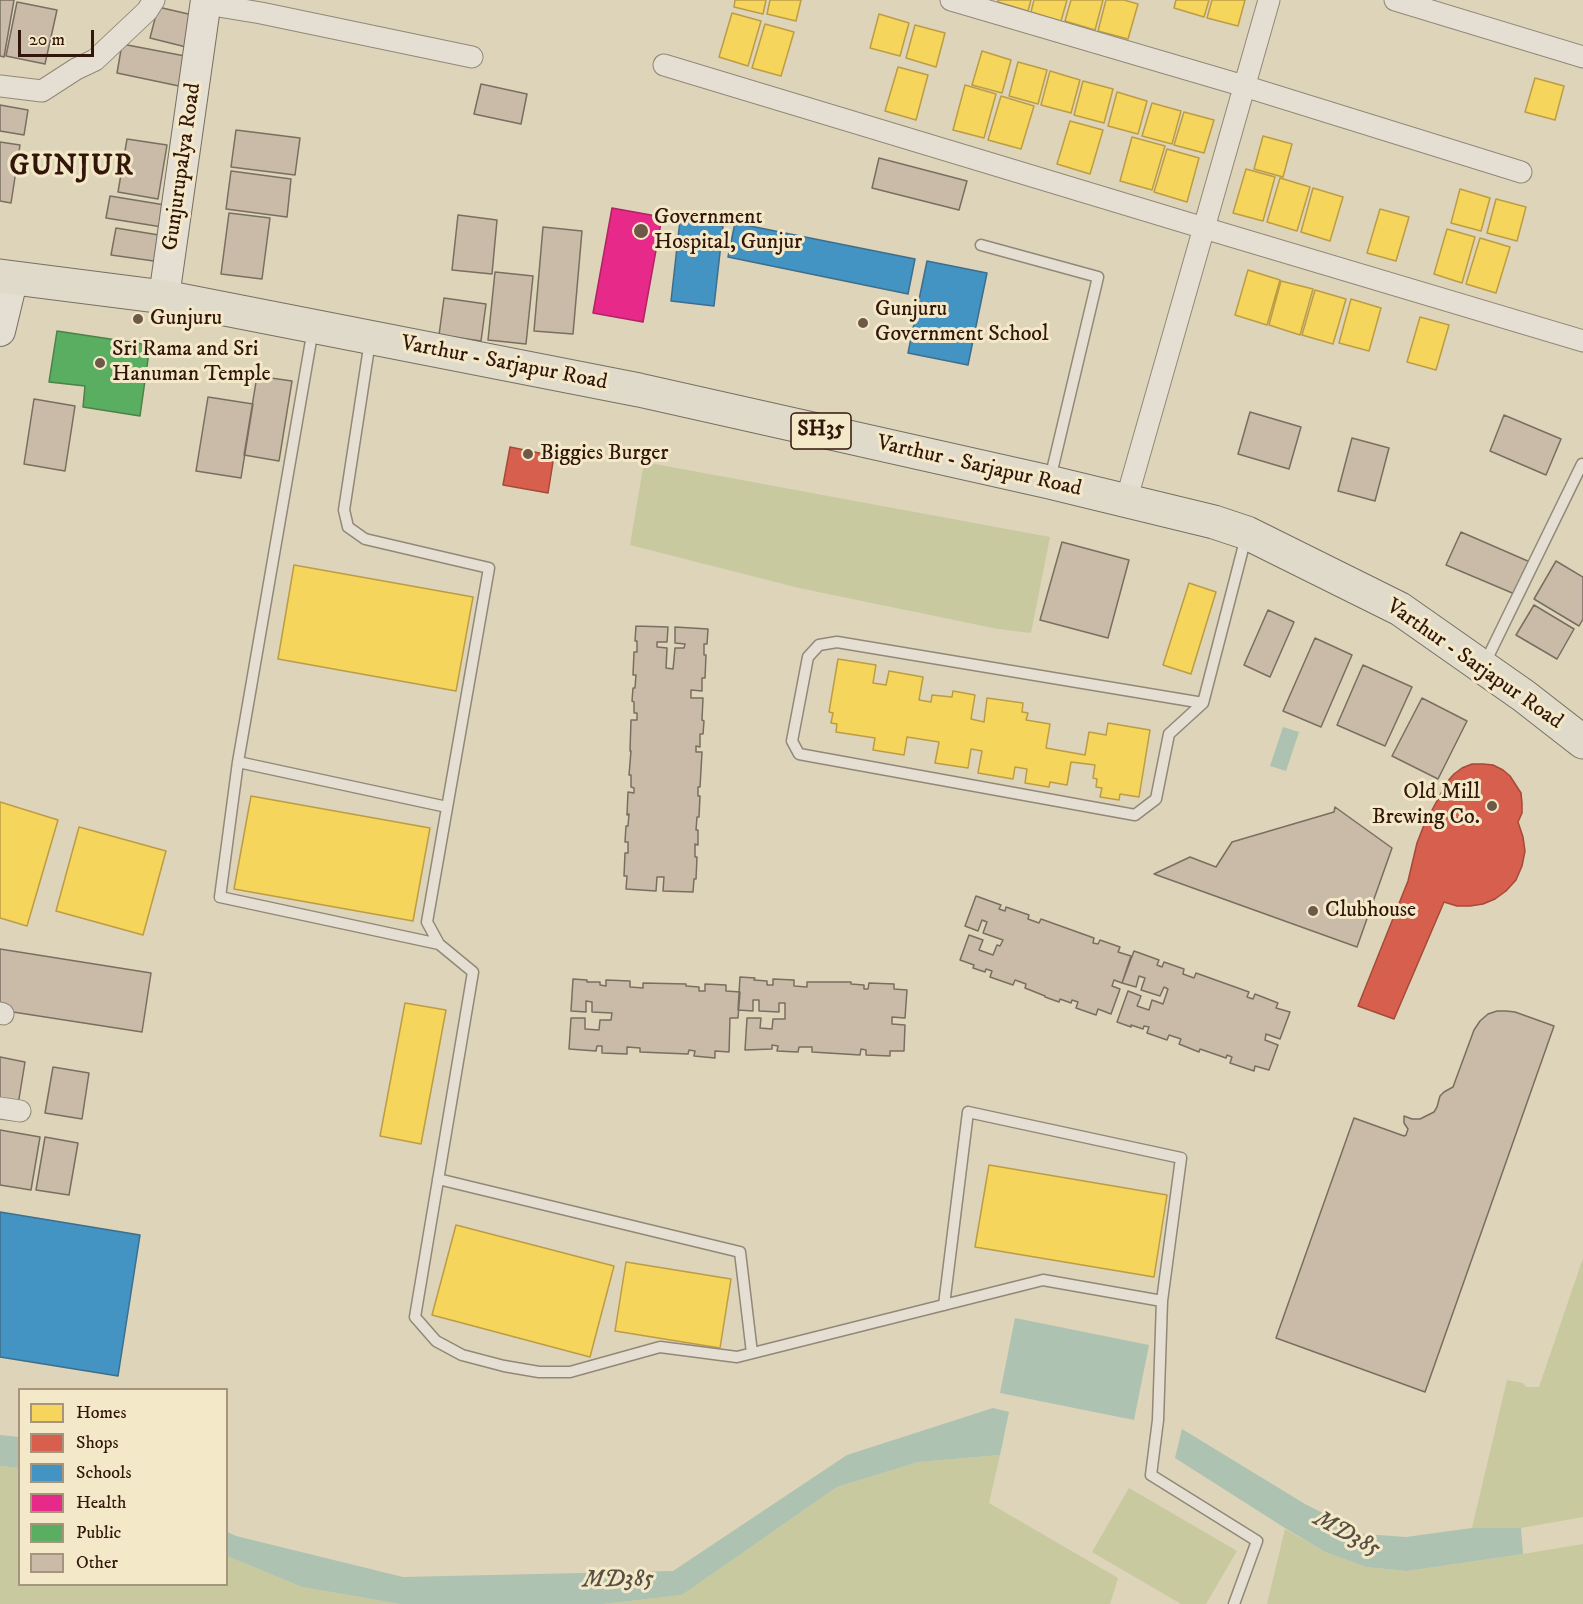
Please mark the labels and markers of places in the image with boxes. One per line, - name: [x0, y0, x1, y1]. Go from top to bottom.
- place label: Government Hospital, Gunjur: [654, 205, 802, 256]
- marker: Government Hospital, Gunjur: [632, 222, 650, 240]
- place label: Gunjuru Government School: [875, 297, 1049, 348]
- place label: Gunjuru: [150, 306, 222, 332]
- marker: Gunjuru: [131, 312, 145, 326]
- marker: Gunjuru Government School: [856, 316, 870, 330]
- place label: Sri Rama and Sri Hanuman Temple: [112, 337, 271, 388]
- marker: Sri Rama and Sri Hanuman Temple: [93, 356, 107, 370]
- place label: Biggies Burger: [540, 441, 668, 467]
- marker: Biggies Burger: [521, 447, 535, 461]
- place label: Old Mill Brewing Co.: [1372, 780, 1480, 831]
- marker: Old Mill Brewing Co.: [1485, 799, 1499, 813]
- place label: Clubhouse: [1325, 898, 1416, 924]
- marker: Clubhouse: [1306, 904, 1320, 918]

